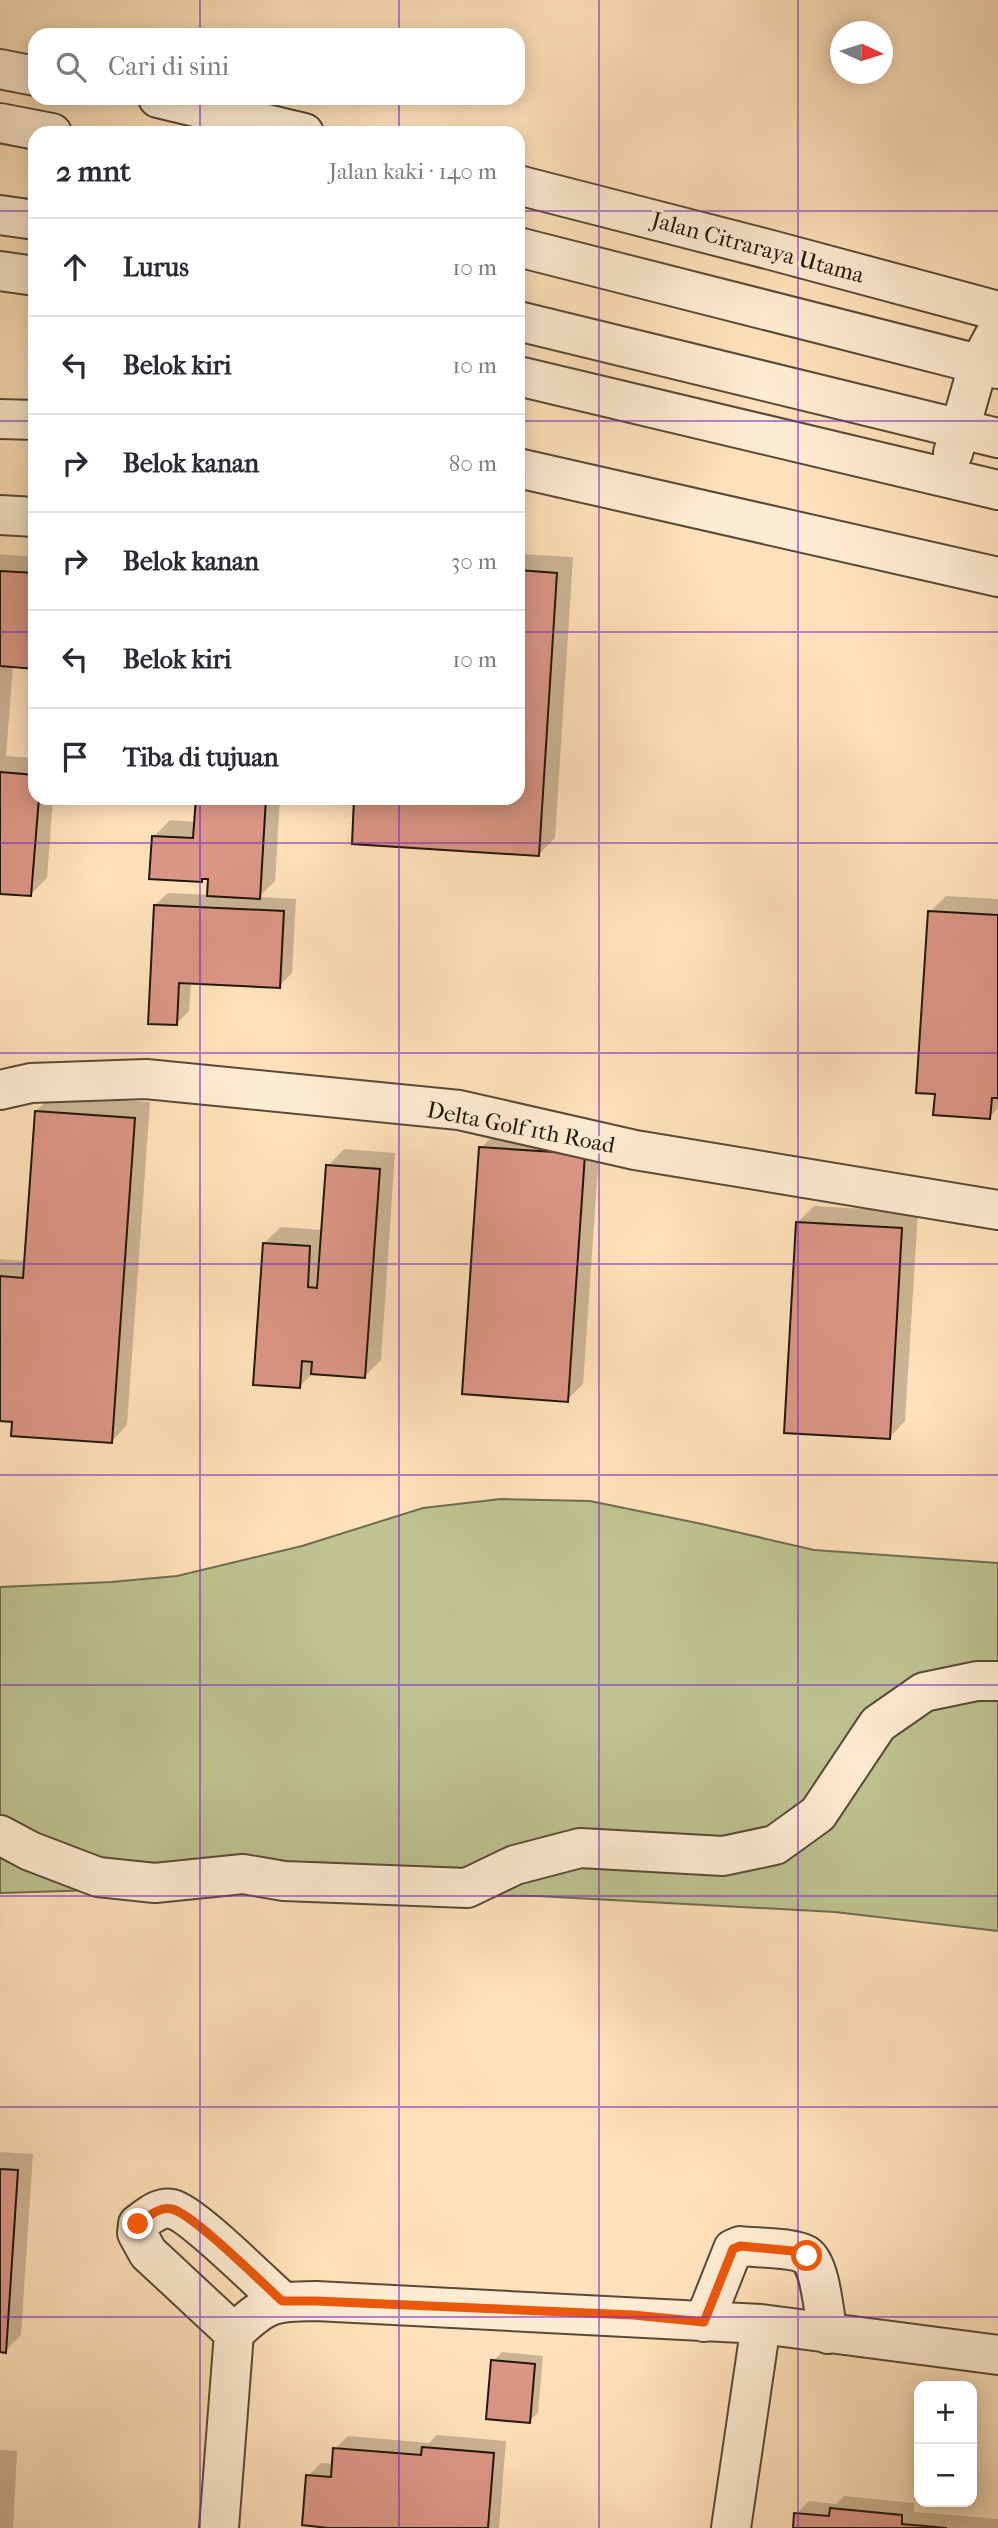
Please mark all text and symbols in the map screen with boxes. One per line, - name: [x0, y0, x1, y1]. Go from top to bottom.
- north arrow: [830, 21, 893, 84]
- search box: [28, 28, 525, 105]
- icon: search: [52, 48, 90, 86]
- text: Cari di sini: [108, 51, 229, 82]
- text: 2 mnt: [56, 154, 131, 189]
- text: Jalan kaki · 140 m: [329, 158, 497, 185]
- street label: Jalan Citraraya Utama: [647, 206, 867, 289]
- icon: ahead: [56, 248, 94, 286]
- text: Lurus: [123, 252, 189, 283]
- text: 10 m: [452, 254, 497, 281]
- icon: left: [56, 346, 94, 384]
- text: Belok kiri: [123, 350, 231, 381]
- text: 10 m: [452, 352, 497, 379]
- icon: right: [56, 444, 94, 482]
- text: Belok kanan: [123, 448, 259, 479]
- text: 80 m: [449, 450, 497, 477]
- icon: right: [56, 542, 94, 580]
- text: Belok kanan: [123, 546, 259, 577]
- text: 30 m: [451, 548, 497, 575]
- icon: left: [56, 640, 94, 678]
- text: Belok kiri: [123, 644, 231, 675]
- text: 10 m: [452, 646, 497, 673]
- icon: arrive: [56, 738, 94, 776]
- text: Tiba di tujuan: [123, 742, 279, 773]
- street label: Delta Golf 1th Road: [425, 1096, 618, 1159]
- route end: [122, 2208, 153, 2239]
- route start: [791, 2240, 822, 2271]
- map controls: [914, 2381, 977, 2507]
- button: +: [914, 2381, 977, 2444]
- button: −: [914, 2444, 977, 2507]

